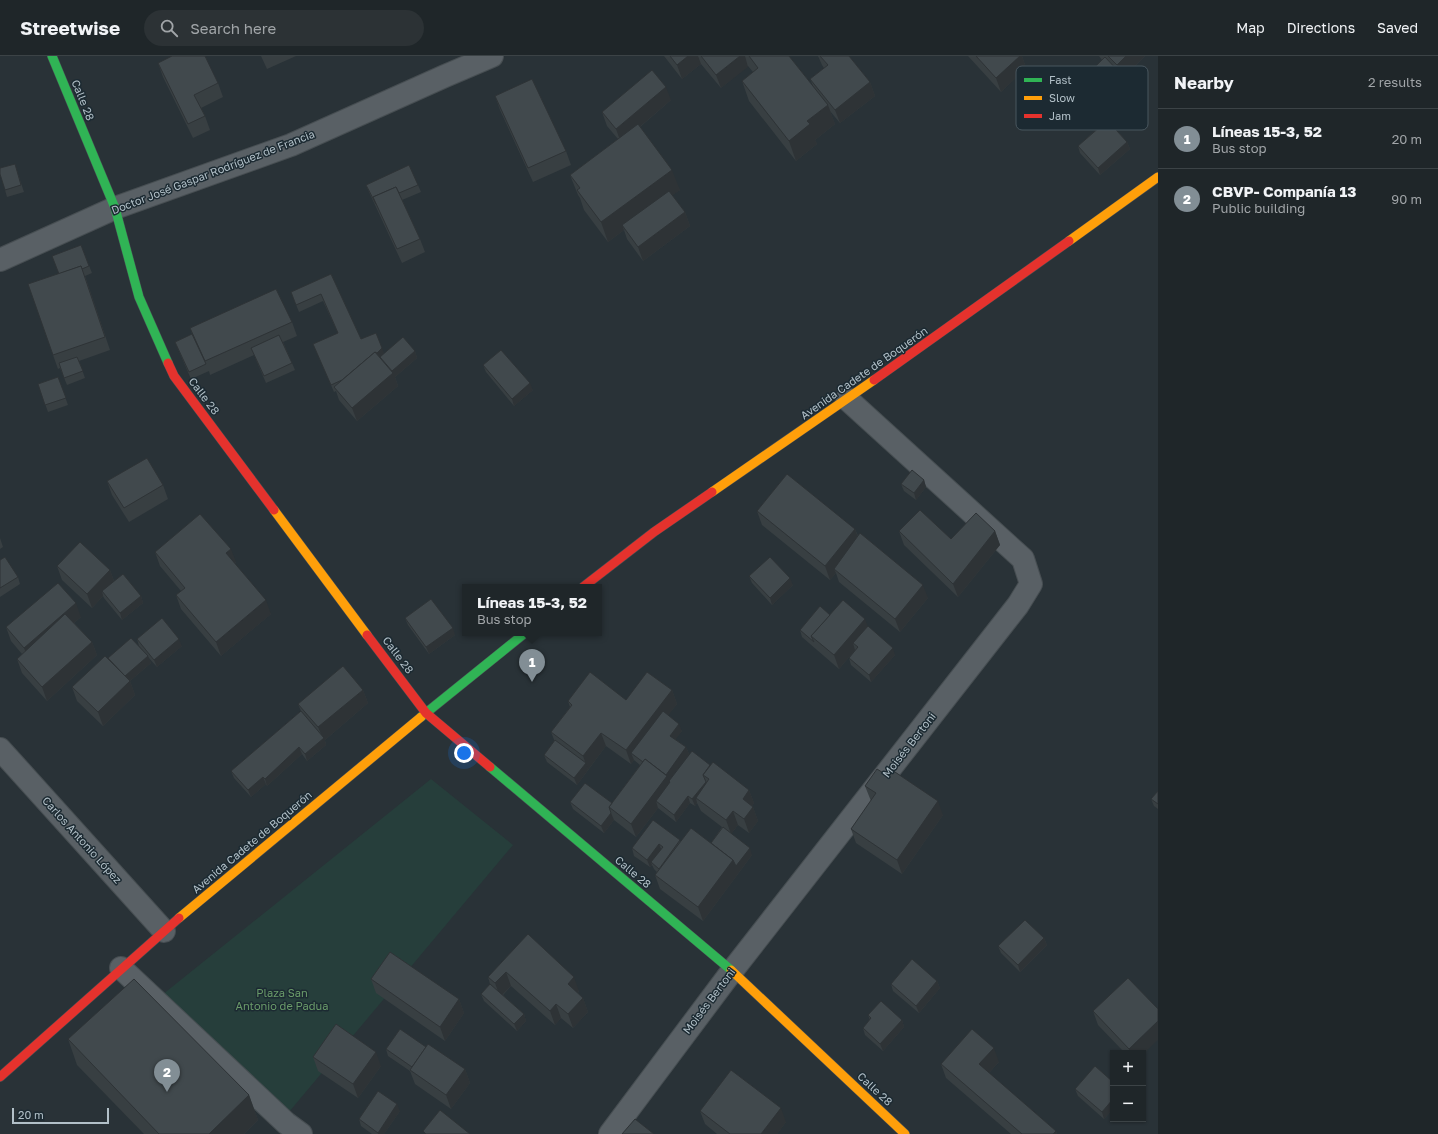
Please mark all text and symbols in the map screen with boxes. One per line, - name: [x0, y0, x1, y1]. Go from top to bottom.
- search box: [144, 10, 424, 46]
- text: Streetwise: [20, 16, 120, 39]
- icon: search: [158, 17, 180, 39]
- text: Search here: [190, 19, 276, 37]
- text: Map: [1236, 19, 1265, 36]
- text: Directions: [1287, 19, 1355, 36]
- text: Saved: [1377, 19, 1418, 36]
- legend: [1016, 66, 1148, 130]
- text: Nearby: [1174, 72, 1234, 93]
- text: Fast: [1049, 73, 1072, 86]
- text: 2 results: [1368, 74, 1422, 90]
- street label: Calle 28: [69, 78, 98, 122]
- text: Slow: [1049, 91, 1075, 104]
- text: Jam: [1049, 109, 1071, 122]
- text: Líneas 15-3, 52: [1212, 122, 1322, 140]
- street label: Doctor José Gaspar Rodríguez de Francia: [109, 127, 316, 216]
- text: 1: [1184, 131, 1190, 147]
- text: 20 m: [1392, 131, 1422, 147]
- text: Bus stop: [1212, 140, 1267, 156]
- text: CBVP- Companía 13: [1212, 182, 1356, 200]
- text: 2: [1183, 191, 1191, 207]
- text: 90 m: [1391, 191, 1422, 207]
- text: Public building: [1212, 200, 1305, 216]
- street label: Avenida Cadete de Boquerón: [798, 324, 930, 422]
- street label: Calle 28: [186, 375, 223, 417]
- popup: [462, 584, 602, 636]
- text: Líneas 15-3, 52: [477, 593, 587, 611]
- text: Bus stop: [477, 611, 532, 627]
- street label: Calle 28: [380, 634, 417, 676]
- pin: 1: [519, 649, 545, 682]
- street label: Moisés Bertoni: [879, 710, 938, 780]
- your location: [454, 743, 474, 763]
- street label: Avenida Cadete de Boquerón: [189, 788, 314, 895]
- street label: Carlos Antonio López: [40, 794, 125, 886]
- street label: Calle 28: [613, 853, 654, 891]
- street label: Moisés Bertoni: [680, 965, 738, 1036]
- park label: Plaza San Antonio de Padua: [236, 986, 328, 1012]
- map controls: [1110, 1050, 1146, 1122]
- button: +: [1110, 1050, 1146, 1086]
- pin: 2: [154, 1059, 180, 1092]
- street label: Calle 28: [855, 1069, 896, 1108]
- button: −: [1110, 1086, 1146, 1122]
- scale bar: [12, 1106, 109, 1125]
- text: 20 m: [18, 1108, 44, 1121]

